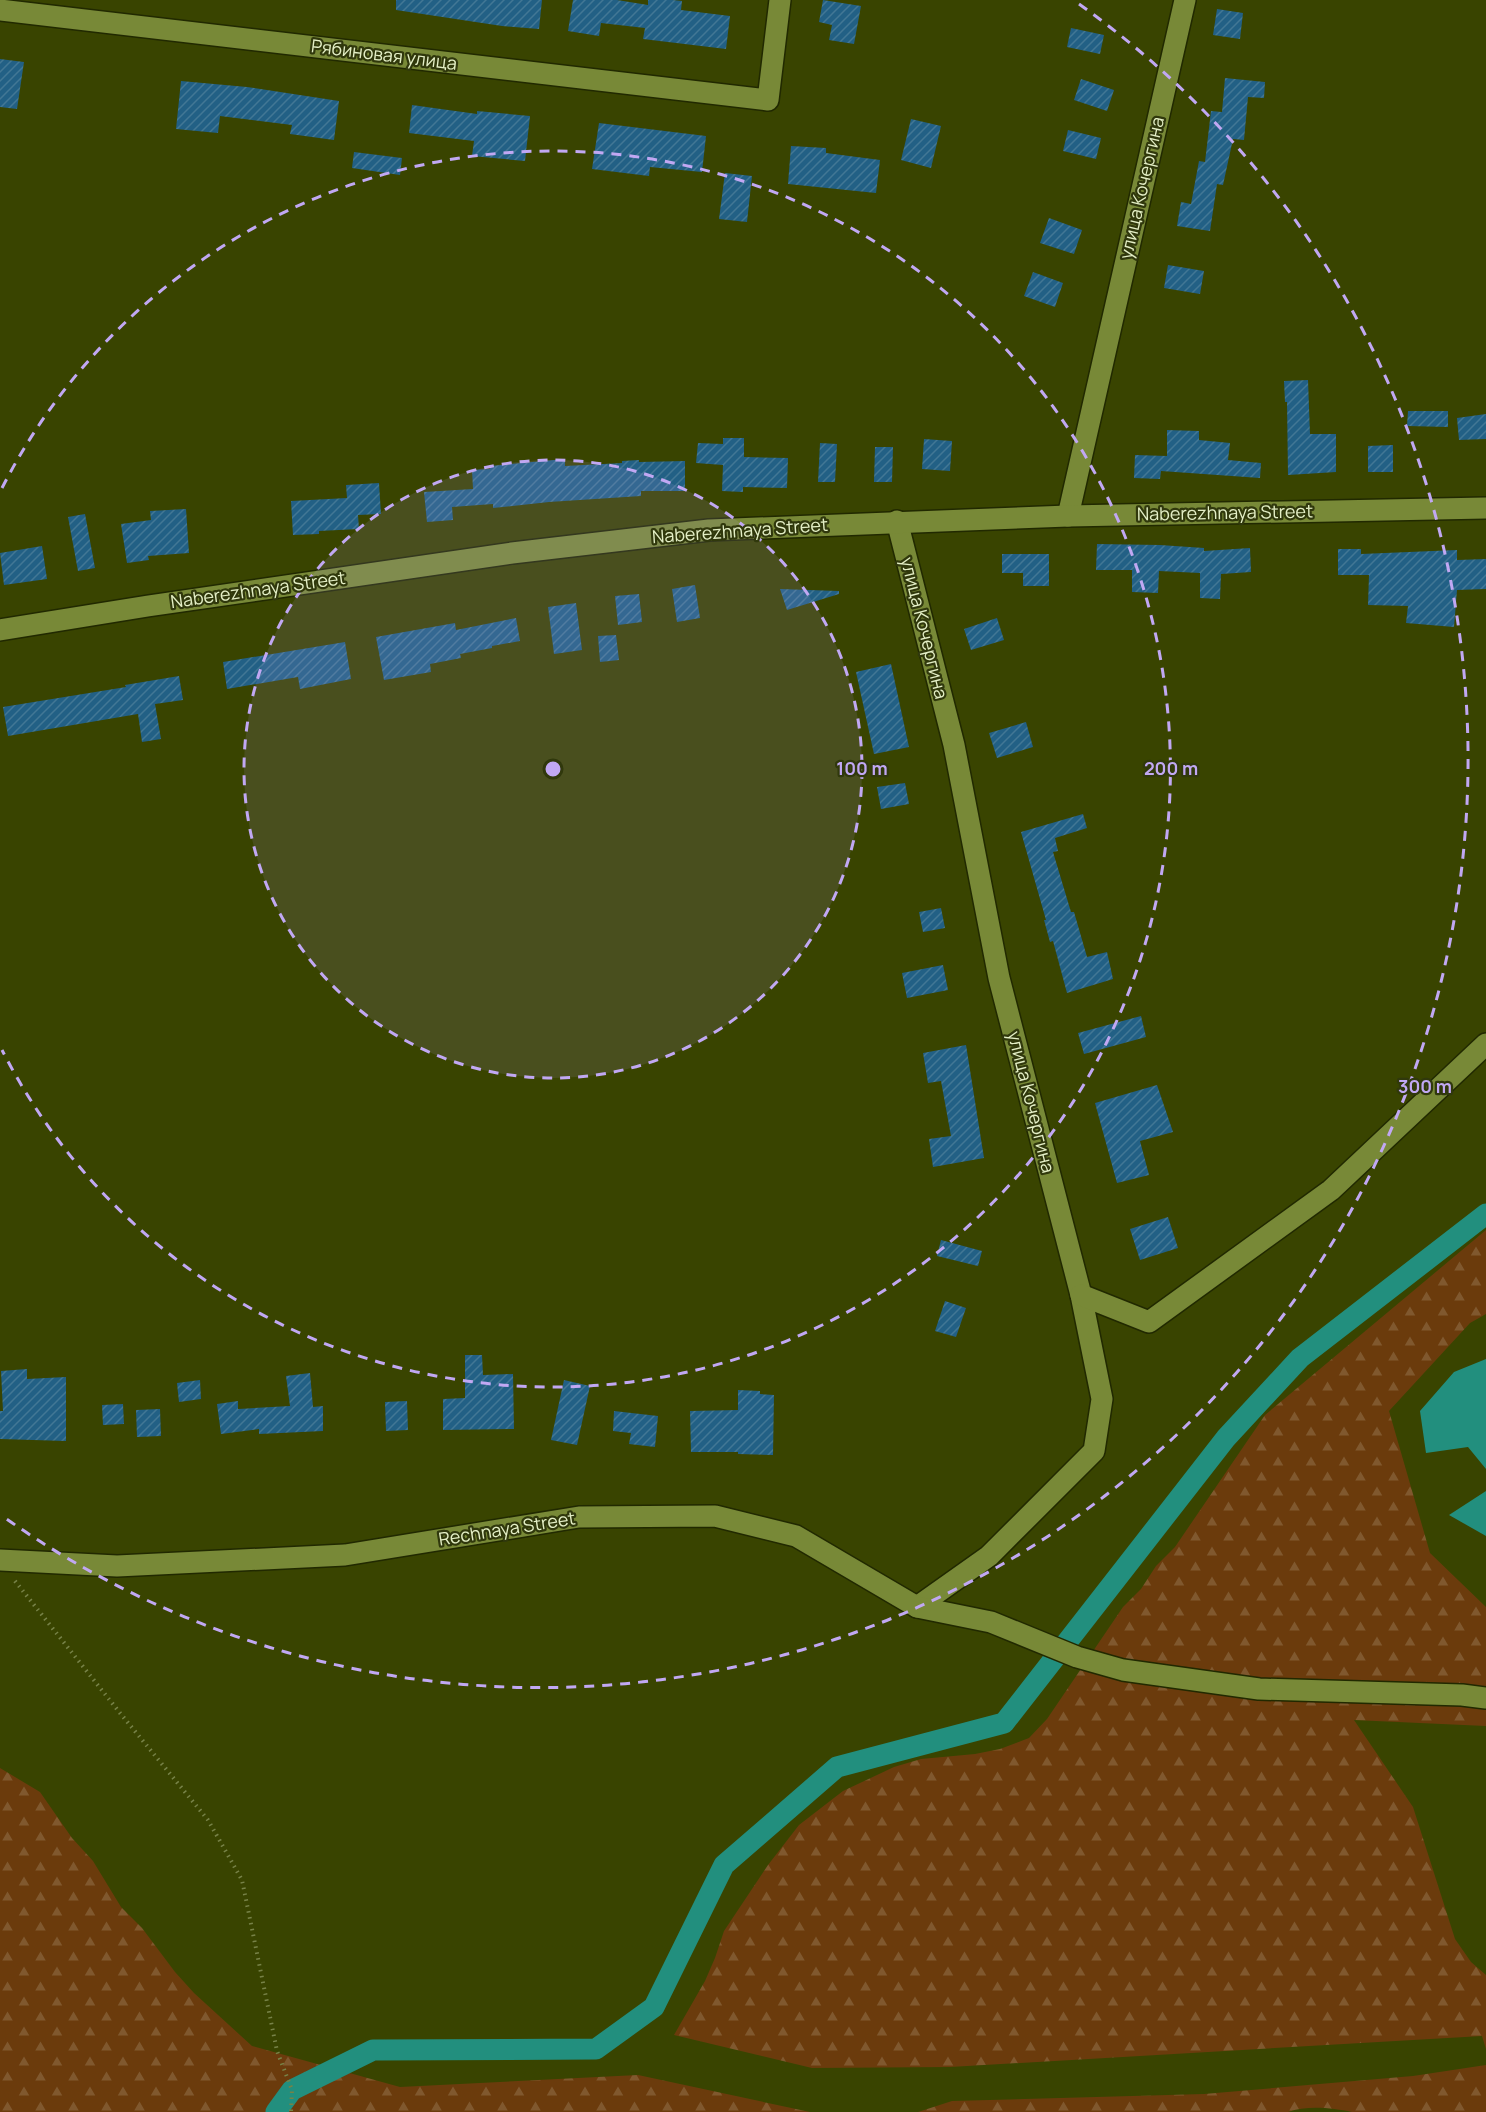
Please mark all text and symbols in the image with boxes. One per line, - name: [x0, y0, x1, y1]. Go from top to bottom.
- street label: Рябиновая улица: [310, 33, 458, 75]
- street label: улица Кочергина: [1113, 114, 1169, 261]
- street label: Naberezhnaya Street: [1137, 498, 1313, 526]
- street label: Naberezhnaya Street: [651, 512, 829, 548]
- street label: улица Кочергина: [896, 554, 954, 701]
- street label: Naberezhnaya Street: [169, 565, 347, 613]
- text: 100 m: [836, 756, 888, 780]
- text: 200 m: [1144, 756, 1198, 780]
- centre of rings: [543, 759, 563, 779]
- street label: улица Кочергина: [1003, 1028, 1061, 1175]
- text: 300 m: [1398, 1074, 1452, 1098]
- street label: Rechnaya Street: [437, 1505, 577, 1551]

